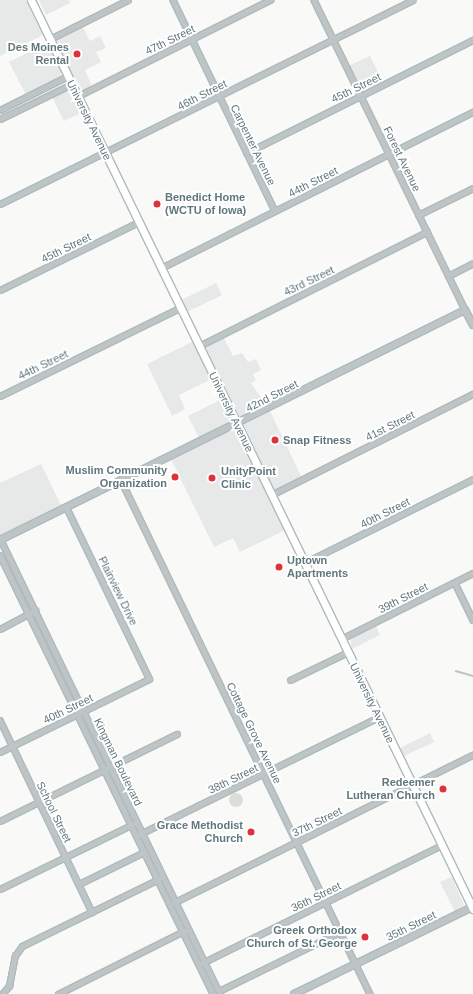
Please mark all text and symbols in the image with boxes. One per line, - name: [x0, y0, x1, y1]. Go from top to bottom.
- street label: 47th Street: [143, 22, 197, 58]
- place label: Des Moines Rental: [8, 41, 69, 67]
- marker: Des Moines Rental: [72, 49, 82, 59]
- street label: 45th Street: [329, 70, 383, 106]
- street label: University Avenue: [64, 77, 114, 163]
- street label: 46th Street: [175, 77, 229, 113]
- street label: Carpenter Avenue: [228, 102, 278, 188]
- street label: Forest Avenue: [380, 124, 424, 194]
- street label: 44th Street: [286, 164, 340, 200]
- place label: Benedict Home (WCTU of Iowa): [165, 191, 246, 217]
- marker: Benedict Home (WCTU of Iowa): [152, 199, 162, 209]
- street label: 45th Street: [39, 230, 93, 266]
- street label: 43rd Street: [282, 263, 336, 299]
- street label: 44th Street: [16, 347, 70, 383]
- street label: University Avenue: [206, 369, 256, 455]
- street label: 42nd Street: [244, 377, 300, 415]
- street label: 41st Street: [363, 408, 417, 444]
- place label: Snap Fitness: [283, 433, 351, 447]
- marker: Snap Fitness: [270, 435, 280, 445]
- place label: Muslim Community Organization: [66, 464, 167, 490]
- place label: UnityPoint Clinic: [221, 465, 276, 491]
- marker: Muslim Community Organization: [170, 472, 180, 482]
- marker: UnityPoint Clinic: [206, 472, 218, 484]
- street label: 40th Street: [358, 495, 412, 531]
- street label: Plainview Drive: [96, 554, 140, 628]
- place label: Uptown Apartments: [287, 554, 348, 580]
- marker: Uptown Apartments: [274, 562, 284, 572]
- street label: 39th Street: [376, 580, 430, 616]
- street label: University Avenue: [347, 660, 397, 746]
- street label: Cottage Grove Avenue: [224, 680, 284, 786]
- street label: 40th Street: [41, 691, 95, 727]
- street label: Kingman Boulevard: [91, 716, 145, 808]
- street label: 38th Street: [206, 761, 260, 797]
- place label: Redeemer Lutheran Church: [346, 776, 435, 802]
- street label: School Street: [34, 779, 74, 845]
- marker: Redeemer Lutheran Church: [438, 784, 448, 794]
- street label: 37th Street: [290, 804, 344, 840]
- place label: Grace Methodist Church: [157, 819, 243, 845]
- marker: Grace Methodist Church: [246, 827, 256, 837]
- street label: 36th Street: [289, 879, 343, 915]
- street label: 35th Street: [384, 908, 438, 944]
- place label: Greek Orthodox Church of St. George: [246, 924, 357, 950]
- marker: Greek Orthodox Church of St. George: [360, 932, 370, 942]

